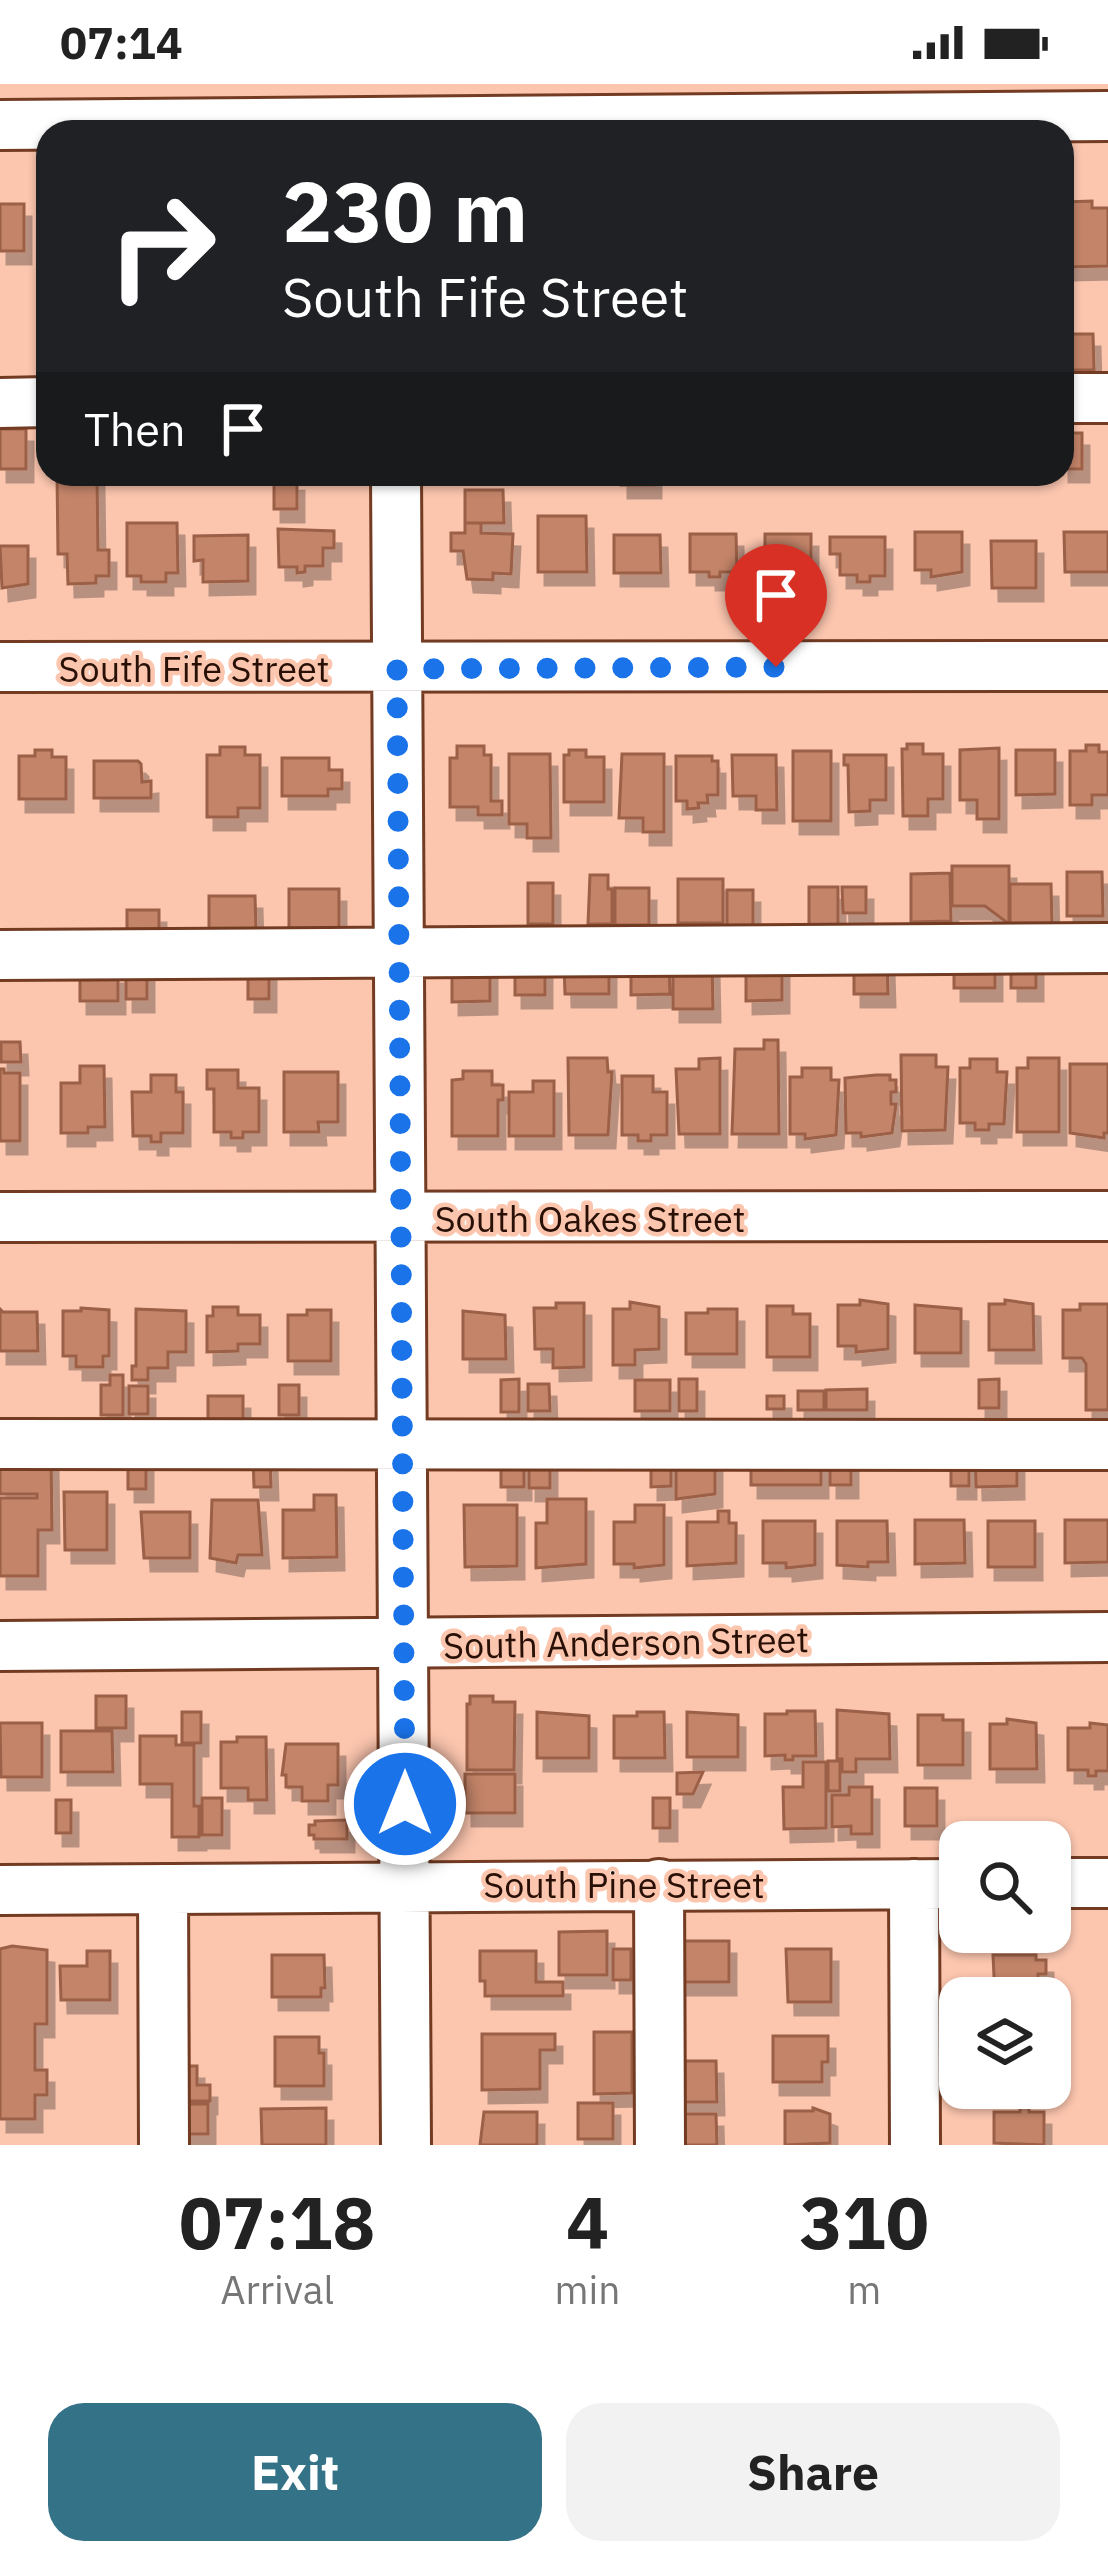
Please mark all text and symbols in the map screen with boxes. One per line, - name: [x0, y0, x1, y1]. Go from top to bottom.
- text: 07:14: [60, 13, 183, 71]
- text: 230 m: [282, 156, 528, 265]
- icon: right: [84, 168, 240, 324]
- text: South Fife Street: [282, 262, 688, 332]
- icon: arrive: [210, 396, 276, 462]
- text: Then: [84, 400, 186, 458]
- pin: [725, 544, 827, 667]
- icon: arrive: [743, 562, 809, 628]
- street label: South Fife Street: [59, 645, 329, 692]
- street label: South Oakes Street: [435, 1195, 745, 1242]
- street label: South Anderson Street: [443, 1615, 809, 1669]
- position arrow: [342, 1741, 468, 1867]
- map controls: [939, 1821, 1071, 2109]
- button: search: [939, 1821, 1071, 1953]
- street label: South Pine Street: [483, 1861, 765, 1908]
- button: layers: [939, 1977, 1071, 2109]
- text: 07:18: [179, 2175, 376, 2269]
- text: 4: [566, 2175, 609, 2269]
- text: 310: [799, 2175, 929, 2269]
- text: Arrival: [220, 2264, 334, 2315]
- text: min: [555, 2264, 620, 2315]
- text: m: [847, 2264, 881, 2315]
- button: Exit: [48, 2403, 542, 2541]
- button: Share: [566, 2403, 1060, 2541]

